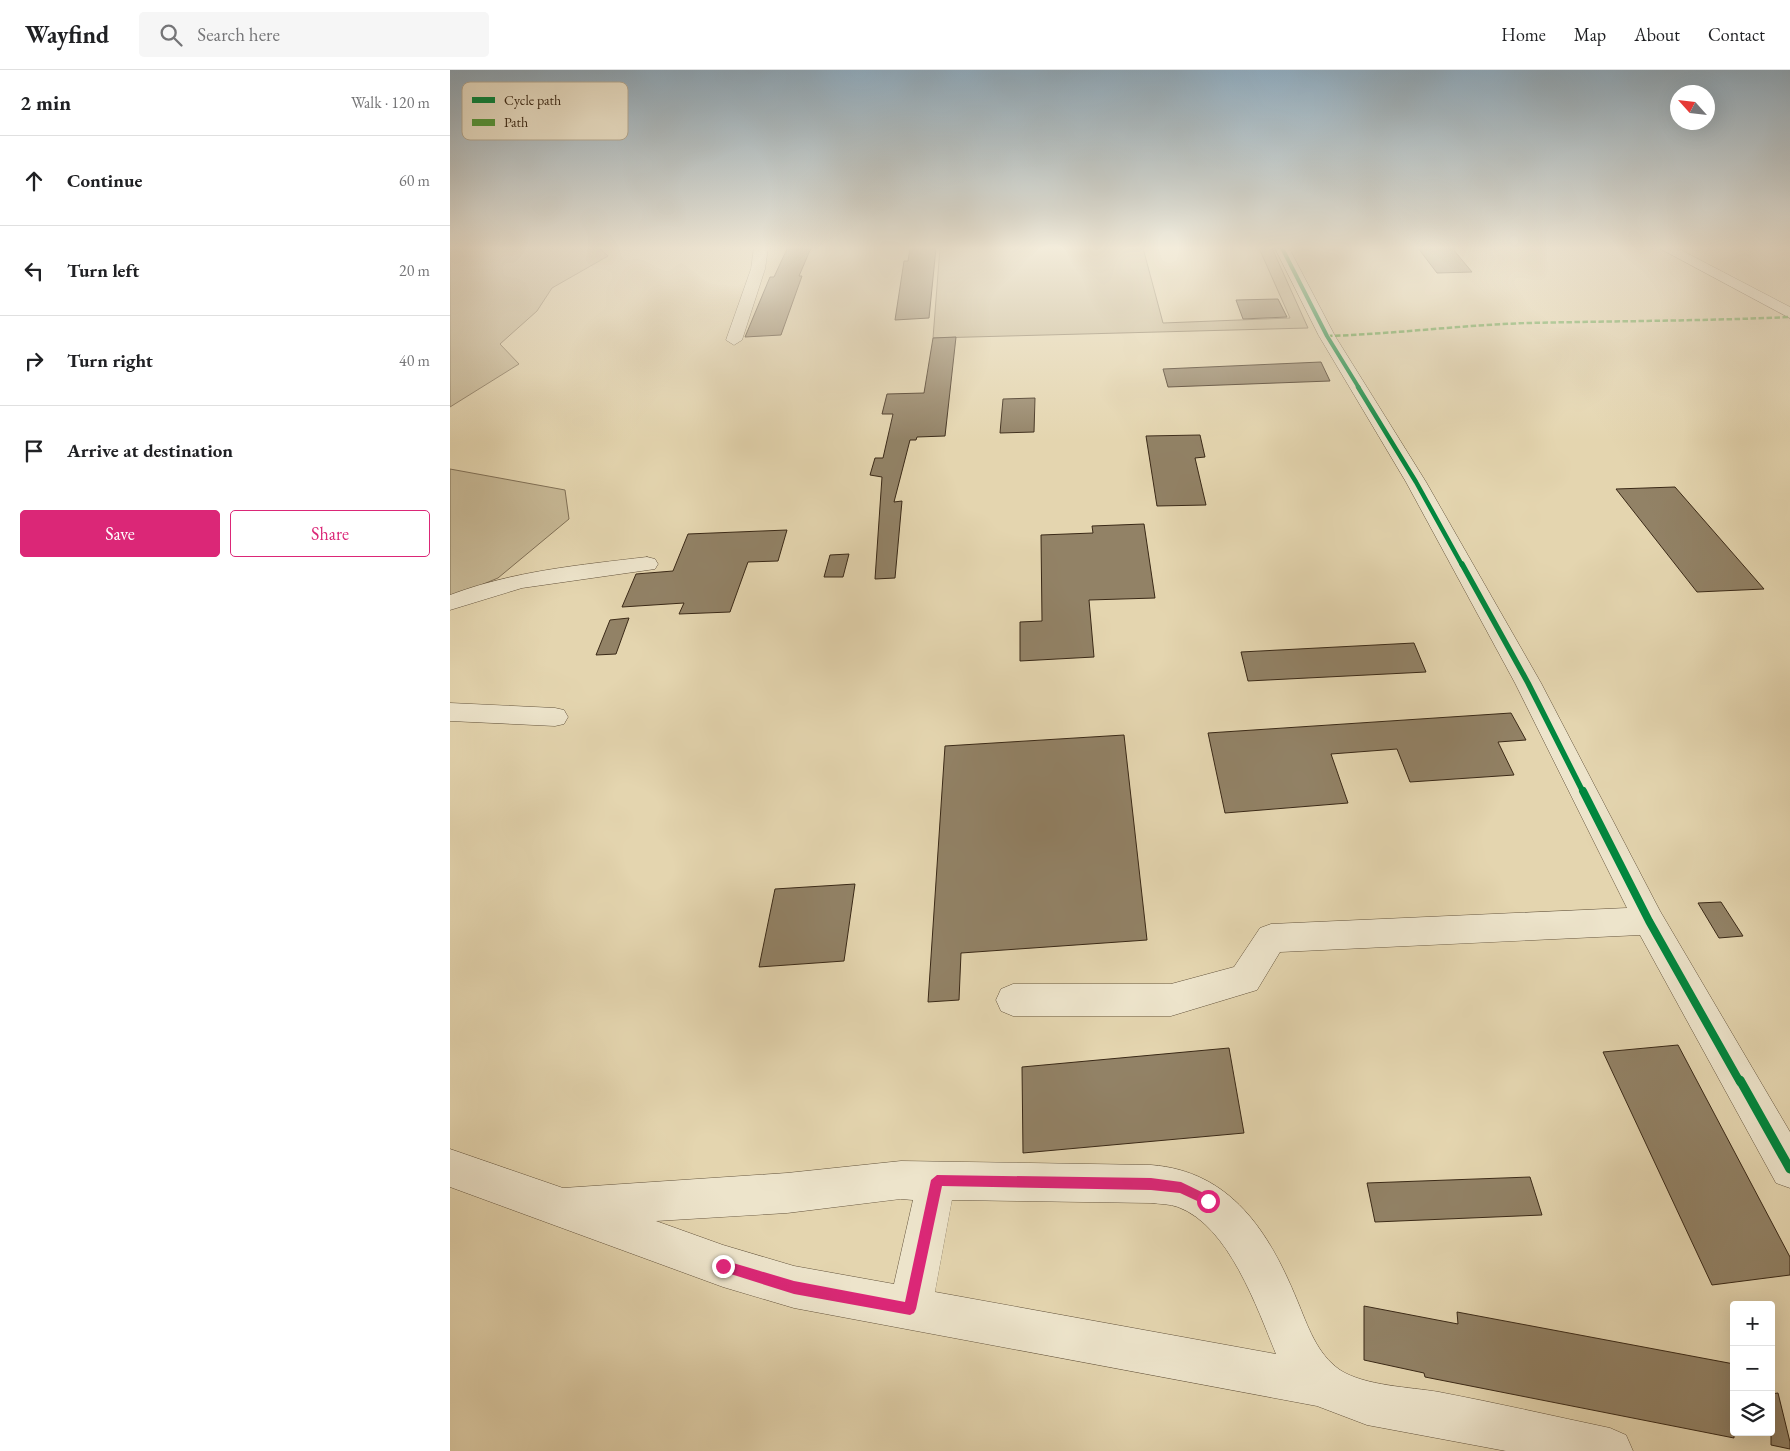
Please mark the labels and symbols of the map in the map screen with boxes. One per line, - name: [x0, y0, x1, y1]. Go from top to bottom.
- legend: [462, 82, 628, 140]
- north arrow: [1670, 85, 1715, 130]
- text: Cycle path: [504, 91, 561, 109]
- text: Path: [504, 113, 528, 131]
- route start: [1197, 1190, 1220, 1213]
- route end: [712, 1255, 735, 1278]

